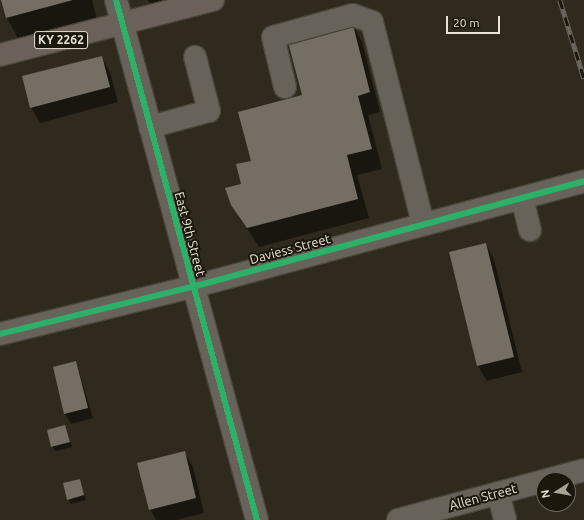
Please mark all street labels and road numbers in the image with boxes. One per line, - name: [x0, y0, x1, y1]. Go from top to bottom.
- road number: KY 2262: [34, 30, 88, 50]
- street label: East 9th Street: [171, 190, 209, 278]
- street label: Daviess Street: [248, 231, 332, 267]
- street label: Allen Street: [448, 481, 518, 513]

